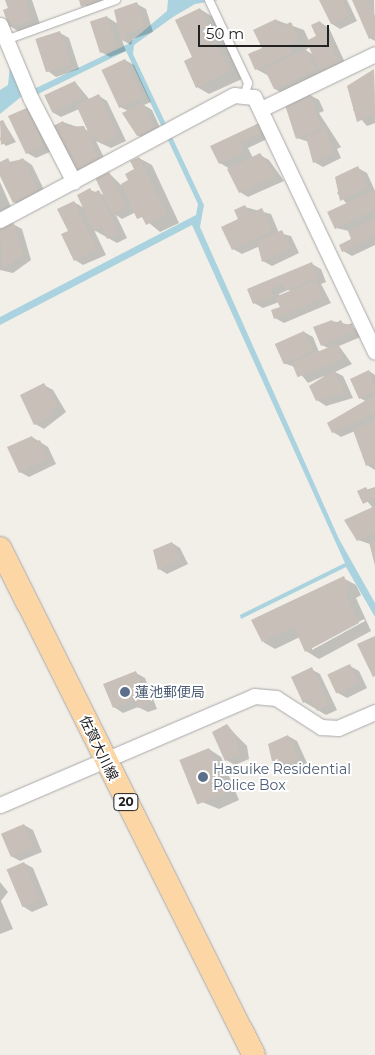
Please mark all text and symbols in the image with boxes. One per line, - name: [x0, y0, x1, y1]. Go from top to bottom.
- scale bar: [200, 15, 331, 47]
- text: 50 m: [206, 24, 244, 43]
- place label: 蓮池郵便局: [135, 684, 205, 700]
- marker: 蓮池郵便局: [119, 686, 131, 698]
- street label: 佐賀大川線: [76, 713, 122, 783]
- place label: Hasuike Residential Police Box: [213, 761, 351, 794]
- marker: Hasuike Residential Police Box: [197, 771, 209, 783]
- road number: 20: [112, 792, 140, 812]

